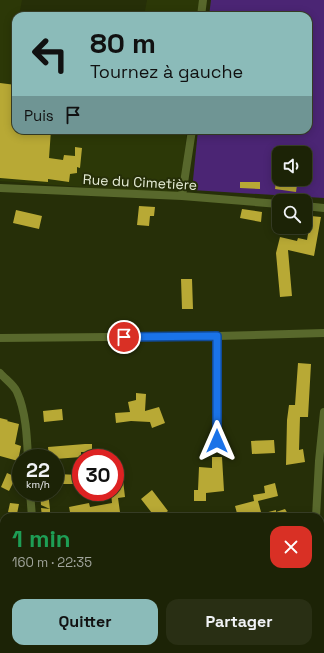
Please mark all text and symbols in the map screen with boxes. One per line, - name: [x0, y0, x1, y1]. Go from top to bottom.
- text: 80 m: [90, 25, 156, 61]
- icon: left: [24, 28, 76, 80]
- text: Tournez à gauche: [90, 60, 243, 83]
- icon: arrive: [62, 104, 84, 126]
- text: Puis: [24, 106, 54, 125]
- map controls: [272, 146, 312, 234]
- button: sound: [272, 146, 312, 186]
- street label: Rue du Cimetière: [82, 170, 198, 194]
- button: search: [272, 194, 312, 234]
- pin: [107, 320, 141, 354]
- icon: arrive: [113, 326, 135, 348]
- position arrow: [196, 420, 238, 462]
- speed limit sign: 30: [72, 449, 124, 501]
- text: 22: [26, 457, 50, 483]
- text: km/h: [26, 478, 50, 491]
- text: 1 min: [12, 523, 71, 554]
- button: close: [270, 526, 312, 568]
- text: 160 m · 22:35: [12, 554, 92, 571]
- button: Quitter: [12, 599, 158, 645]
- button: Partager: [166, 599, 312, 645]

